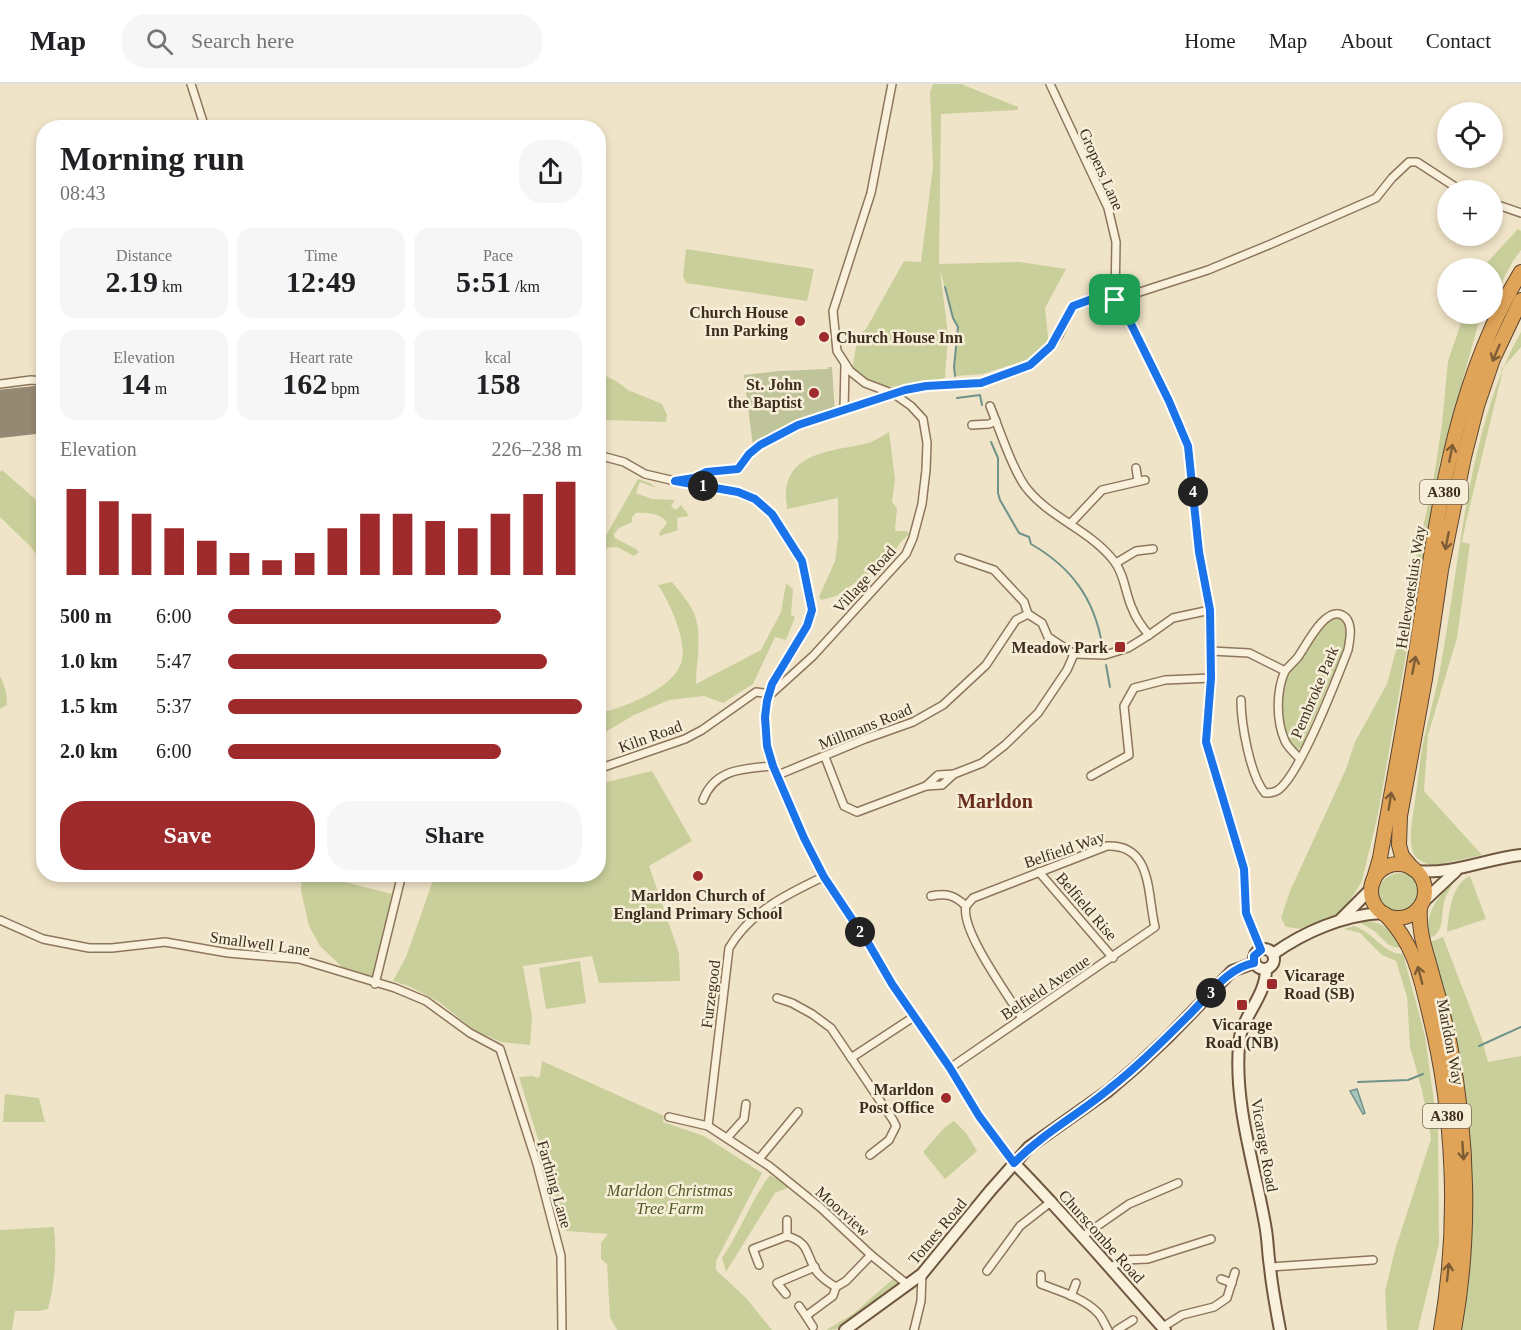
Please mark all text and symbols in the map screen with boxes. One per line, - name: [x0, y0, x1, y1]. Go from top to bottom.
- search box: [122, 14, 542, 68]
- text: Map: [30, 25, 86, 56]
- icon: search: [143, 25, 176, 58]
- text: Search here: [191, 28, 294, 53]
- text: Home: [1184, 29, 1236, 53]
- text: Map: [1269, 29, 1307, 53]
- text: About: [1340, 29, 1393, 53]
- text: Contact: [1426, 29, 1491, 53]
- map controls: [1437, 102, 1503, 324]
- button: locate: [1437, 102, 1503, 168]
- street label: Gropers Lane: [1075, 126, 1127, 213]
- button: share: [519, 140, 582, 203]
- text: Morning run: [60, 141, 244, 177]
- button: +: [1437, 180, 1503, 246]
- text: 08:43: [60, 182, 106, 204]
- text: Distance: [116, 247, 172, 264]
- text: Time: [304, 247, 338, 264]
- text: Pace: [483, 247, 513, 264]
- button: −: [1437, 258, 1503, 324]
- text: 2.19: [106, 265, 158, 298]
- text: 12:49: [286, 265, 356, 298]
- text: 5:51: [456, 265, 511, 298]
- pin: [1089, 274, 1140, 325]
- text: km: [158, 278, 182, 295]
- text: /km: [511, 278, 540, 295]
- icon: arrive: [1098, 283, 1131, 316]
- place label: Church House Inn Parking: [689, 304, 788, 340]
- marker: Church House Inn Parking: [793, 314, 807, 328]
- place label: Church House Inn: [836, 329, 963, 346]
- marker: Church House Inn: [817, 330, 831, 344]
- one-way arrow: [1490, 343, 1501, 362]
- text: Elevation: [113, 349, 175, 366]
- text: Heart rate: [289, 349, 353, 366]
- text: kcal: [485, 349, 511, 366]
- text: 14: [121, 367, 151, 400]
- text: 162: [282, 367, 327, 400]
- text: 158: [476, 367, 521, 400]
- place label: St. John the Baptist: [728, 376, 803, 412]
- text: m: [151, 380, 167, 397]
- text: bpm: [327, 380, 360, 397]
- marker: St. John the Baptist: [807, 386, 821, 400]
- text: Elevation: [60, 438, 137, 460]
- text: 226–238 m: [491, 438, 582, 460]
- one-way arrow: [1446, 443, 1457, 463]
- pin: 1: [688, 471, 718, 501]
- text: 1: [699, 477, 707, 494]
- pin: 4: [1178, 477, 1208, 507]
- road number: A380: [1420, 480, 1468, 504]
- text: 4: [1189, 483, 1197, 500]
- street label: Hellevoetsluis Way: [1392, 524, 1430, 650]
- one-way arrow: [1441, 531, 1452, 551]
- street label: Village Road: [830, 542, 900, 617]
- text: 500 m: [60, 605, 112, 627]
- text: 6:00: [156, 605, 192, 627]
- place label: Meadow Park: [1012, 639, 1108, 656]
- marker: Meadow Park: [1113, 640, 1127, 654]
- street label: Pembroke Park: [1287, 644, 1341, 741]
- text: 1.0 km: [60, 650, 118, 672]
- text: 5:47: [156, 650, 192, 672]
- one-way arrow: [1409, 656, 1420, 676]
- text: 1.5 km: [60, 695, 118, 717]
- text: 5:37: [156, 695, 192, 717]
- street label: Millmans Road: [816, 700, 914, 753]
- street label: Kiln Road: [616, 717, 684, 756]
- text: 2.0 km: [60, 740, 118, 762]
- text: 6:00: [156, 740, 192, 762]
- district label: Marldon: [957, 790, 1033, 812]
- one-way arrow: [1384, 791, 1395, 811]
- button: Save: [60, 801, 315, 870]
- button: Share: [327, 801, 582, 870]
- street label: Belfield Way: [1022, 828, 1107, 872]
- marker: Marldon Church of England Primary School: [691, 869, 705, 883]
- street label: Belfield Rise: [1053, 869, 1121, 944]
- place label: Marldon Church of England Primary School: [614, 887, 783, 923]
- pin: 2: [845, 917, 875, 947]
- text: 2: [856, 923, 864, 940]
- street label: Smallwell Lane: [209, 928, 311, 959]
- street label: Belfield Avenue: [998, 952, 1093, 1023]
- street label: Furzegood: [698, 959, 724, 1029]
- one-way arrow: [1413, 966, 1425, 985]
- place label: Vicarage Road (SB): [1284, 967, 1355, 1003]
- marker: Vicarage Road (SB): [1265, 977, 1279, 991]
- pin: 3: [1196, 978, 1226, 1008]
- text: 3: [1207, 984, 1215, 1001]
- street label: Marldon Way: [1433, 997, 1467, 1087]
- marker: Vicarage Road (NB): [1235, 998, 1249, 1012]
- place label: Vicarage Road (NB): [1205, 1016, 1279, 1052]
- place label: Marldon Post Office: [859, 1081, 934, 1116]
- marker: Marldon Post Office: [939, 1091, 953, 1105]
- street label: Vicarage Road: [1247, 1097, 1281, 1193]
- road number: A380: [1423, 1104, 1471, 1128]
- street label: Farthing Lane: [533, 1138, 575, 1230]
- one-way arrow: [1457, 1140, 1468, 1160]
- park label: Marldon Christmas Tree Farm: [606, 1182, 733, 1217]
- street label: Moorview: [812, 1183, 873, 1240]
- street label: Churscombe Road: [1056, 1187, 1148, 1286]
- street label: Totnes Road: [905, 1195, 970, 1268]
- one-way arrow: [1443, 1263, 1454, 1282]

